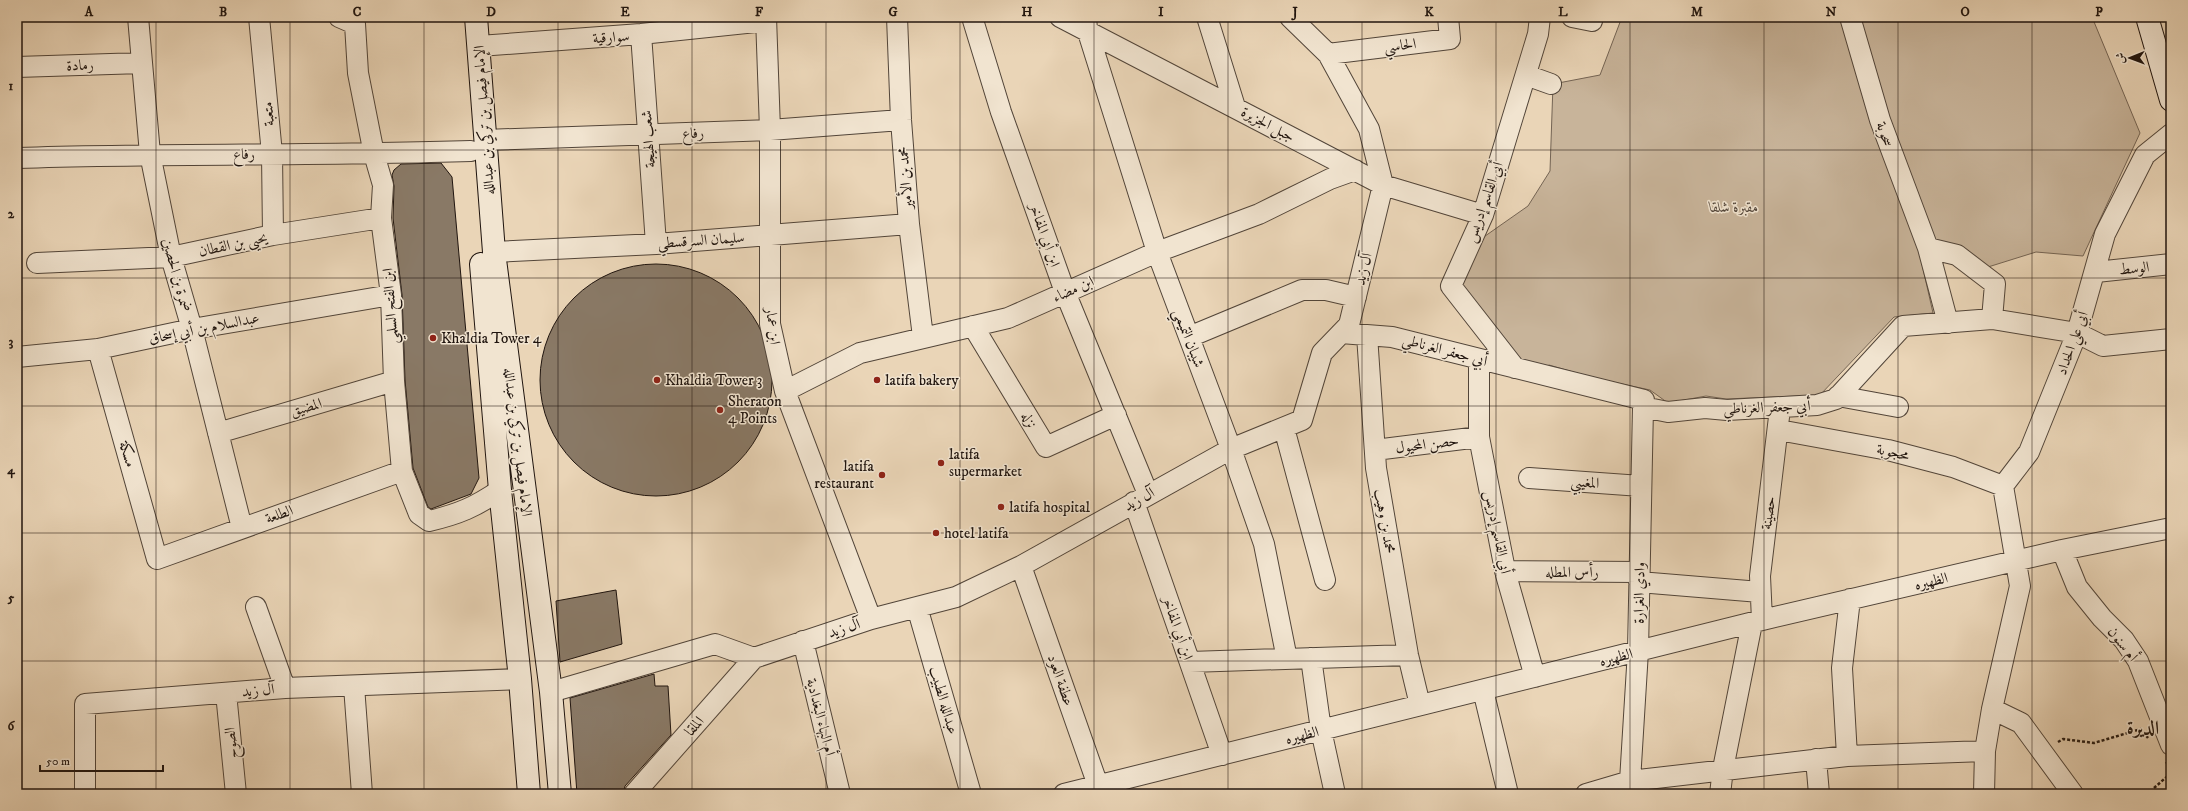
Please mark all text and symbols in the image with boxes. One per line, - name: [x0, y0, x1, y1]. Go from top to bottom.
- text: A: [84, 4, 94, 20]
- text: B: [219, 4, 227, 20]
- text: C: [353, 4, 362, 20]
- text: D: [486, 4, 496, 20]
- text: E: [620, 4, 630, 20]
- text: F: [755, 4, 764, 20]
- text: G: [888, 4, 898, 20]
- text: H: [1022, 4, 1033, 20]
- text: I: [1158, 4, 1164, 20]
- text: J: [1290, 4, 1298, 21]
- text: K: [1424, 4, 1434, 20]
- text: L: [1558, 4, 1568, 20]
- text: M: [1691, 4, 1703, 20]
- text: N: [1826, 4, 1837, 20]
- text: O: [1960, 4, 1970, 20]
- text: P: [2095, 4, 2103, 20]
- street label: سوارقية: [592, 27, 630, 48]
- street label: الحاسي: [1383, 34, 1418, 61]
- north arrow: [2110, 38, 2150, 78]
- street label: الإمام فيصل بن تركي بن عبدالله: [469, 44, 502, 195]
- text: ش: [2114, 52, 2128, 64]
- street label: رمادة: [66, 56, 94, 75]
- text: 1: [9, 78, 14, 94]
- street label: متعبة: [258, 101, 279, 127]
- street label: جبل الجزيرة: [1237, 102, 1298, 147]
- street label: شعب الهيجة: [637, 109, 660, 169]
- street label: سحوبة: [1871, 119, 1898, 149]
- street label: رفاع: [682, 124, 704, 146]
- street label: رفاع: [233, 145, 255, 167]
- street label: محمد بن الأمير: [892, 146, 917, 212]
- street label: أبي القاسم إدريس: [1459, 158, 1513, 247]
- street label: ابن أبي المفاخر: [1022, 198, 1066, 270]
- park label: مقبرة شلقا: [1707, 198, 1759, 217]
- text: 2: [8, 206, 15, 222]
- street label: يحيى بن القطان: [197, 228, 270, 264]
- street label: سليمان السرقسطي: [657, 228, 745, 257]
- street label: ضمرة بن الحصين: [158, 236, 195, 314]
- street label: آل زيد: [1350, 249, 1377, 287]
- street label: الوسط: [2118, 257, 2150, 280]
- street label: ابن الفتح السلمي: [378, 267, 407, 344]
- street label: ابن مضاء: [1049, 272, 1097, 307]
- street label: ابن عمار: [761, 304, 784, 346]
- street label: عبدالسلام بن أبي إسحاق: [147, 306, 262, 351]
- street label: شيبان التميمي: [1165, 306, 1208, 372]
- street label: أبي علي الحداد: [2050, 308, 2097, 379]
- street label: أبي جعفر الغرناطي: [1399, 328, 1490, 375]
- place label: Khaldia Tower 4: [441, 329, 542, 348]
- marker: Khaldia Tower 4: [428, 333, 438, 343]
- text: 3: [9, 334, 14, 350]
- street label: الإمام فيصل بن تركي بن عبدالله: [496, 366, 537, 518]
- place label: Khaldia Tower 3: [665, 371, 762, 390]
- place label: latifa bakery: [885, 371, 959, 390]
- marker: Khaldia Tower 3: [652, 375, 662, 385]
- marker: latifa bakery: [872, 375, 882, 385]
- place label: Sheraton 4 Points: [728, 392, 782, 428]
- street label: المضيق: [288, 394, 324, 421]
- street label: أبي جعفر الغرناطي: [1723, 394, 1812, 423]
- marker: Sheraton 4 Points: [715, 405, 725, 415]
- street label: نزله: [1016, 408, 1041, 432]
- street label: حصن المحيول: [1394, 431, 1460, 458]
- street label: مسكة: [114, 438, 140, 469]
- street label: محجوبة: [1875, 439, 1911, 465]
- place label: latifa supermarket: [949, 445, 1022, 481]
- place label: latifa restaurant: [814, 457, 875, 493]
- marker: latifa supermarket: [936, 458, 946, 468]
- text: 4: [6, 462, 15, 479]
- marker: latifa restaurant: [877, 470, 887, 480]
- street label: المغيبي: [1570, 472, 1600, 497]
- street label: آل زيد: [1120, 482, 1160, 516]
- street label: محمد بن وهيب: [1369, 487, 1400, 555]
- street label: أبي القاسم إدريس: [1475, 488, 1517, 577]
- street label: حصينة: [1757, 495, 1780, 531]
- place label: latifa hospital: [1009, 498, 1091, 517]
- street label: الطلعة: [263, 501, 296, 528]
- marker: latifa hospital: [996, 502, 1006, 512]
- place label: hotel latifa: [944, 524, 1009, 543]
- marker: hotel latifa: [931, 528, 941, 538]
- street label: رأس المطله: [1545, 561, 1599, 582]
- street label: وادي الغرارة: [1629, 562, 1652, 624]
- street label: الظهيره: [1913, 568, 1950, 595]
- text: 5: [7, 590, 15, 606]
- street label: ابن أبي المفاخر: [1155, 591, 1199, 663]
- street label: آل زيد: [826, 614, 864, 643]
- street label: أم سنون: [2101, 622, 2144, 668]
- street label: الظهيره: [1597, 644, 1635, 671]
- street label: عطفة العود: [1043, 652, 1078, 708]
- street label: عبدالله الطبيب: [925, 664, 962, 736]
- street label: أم البهاء البغدادية: [799, 676, 841, 759]
- street label: آل زيد: [241, 679, 277, 701]
- street label: الملقا: [680, 712, 708, 740]
- district label: الديرة: [2127, 717, 2159, 740]
- text: 6: [8, 718, 16, 734]
- street label: الظهيره: [1283, 722, 1321, 749]
- street label: الصوح: [220, 726, 246, 760]
- scale bar: [40, 747, 163, 773]
- text: 50 m: [46, 754, 70, 769]

